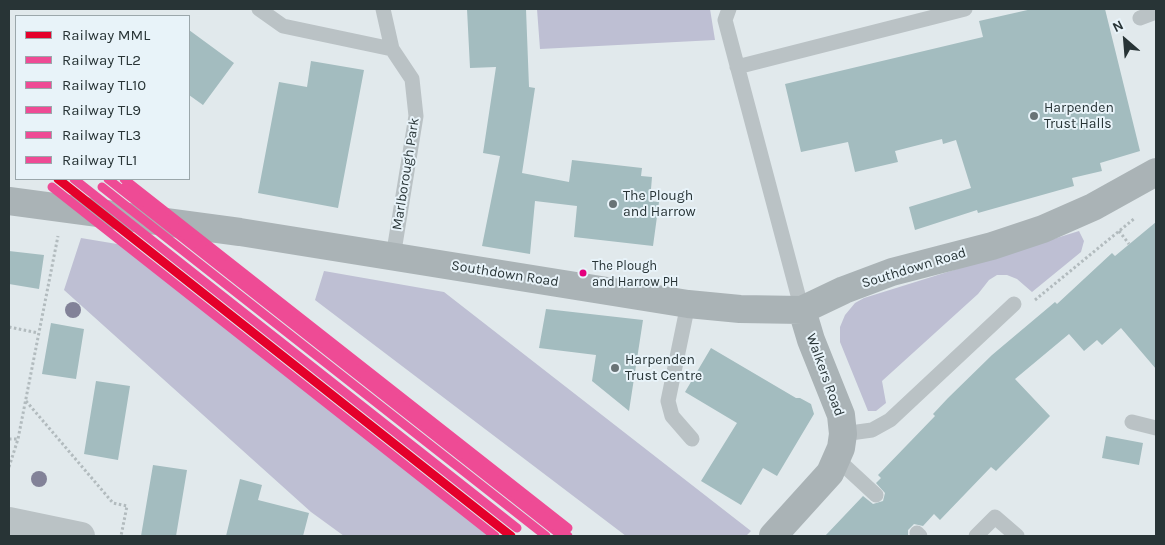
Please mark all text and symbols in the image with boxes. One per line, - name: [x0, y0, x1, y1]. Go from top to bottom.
- legend: [15, 15, 190, 180]
- north arrow: [1100, 15, 1150, 65]
- text: N: [1110, 16, 1126, 36]
- text: Railway MML: [62, 26, 150, 44]
- text: Railway TL2: [62, 51, 141, 69]
- text: Railway TL10: [62, 76, 146, 94]
- place label: Harpenden Trust Halls: [1044, 100, 1114, 132]
- text: Railway TL9: [62, 101, 141, 119]
- marker: Harpenden Trust Halls: [1028, 110, 1040, 122]
- street label: Marlborough Park: [389, 117, 423, 231]
- text: Railway TL3: [62, 126, 141, 144]
- text: Railway TL1: [62, 151, 137, 169]
- place label: The Plough and Harrow: [623, 188, 696, 220]
- marker: The Plough and Harrow: [607, 198, 619, 210]
- street label: Southdown Road: [860, 244, 968, 292]
- street label: Southdown Road: [450, 257, 560, 291]
- place label: The Plough and Harrow PH: [592, 258, 679, 289]
- marker: The Plough and Harrow PH: [578, 268, 588, 278]
- street label: Walkers Road: [802, 331, 848, 419]
- place label: Harpenden Trust Centre: [625, 352, 702, 384]
- marker: Harpenden Trust Centre: [609, 362, 621, 374]

